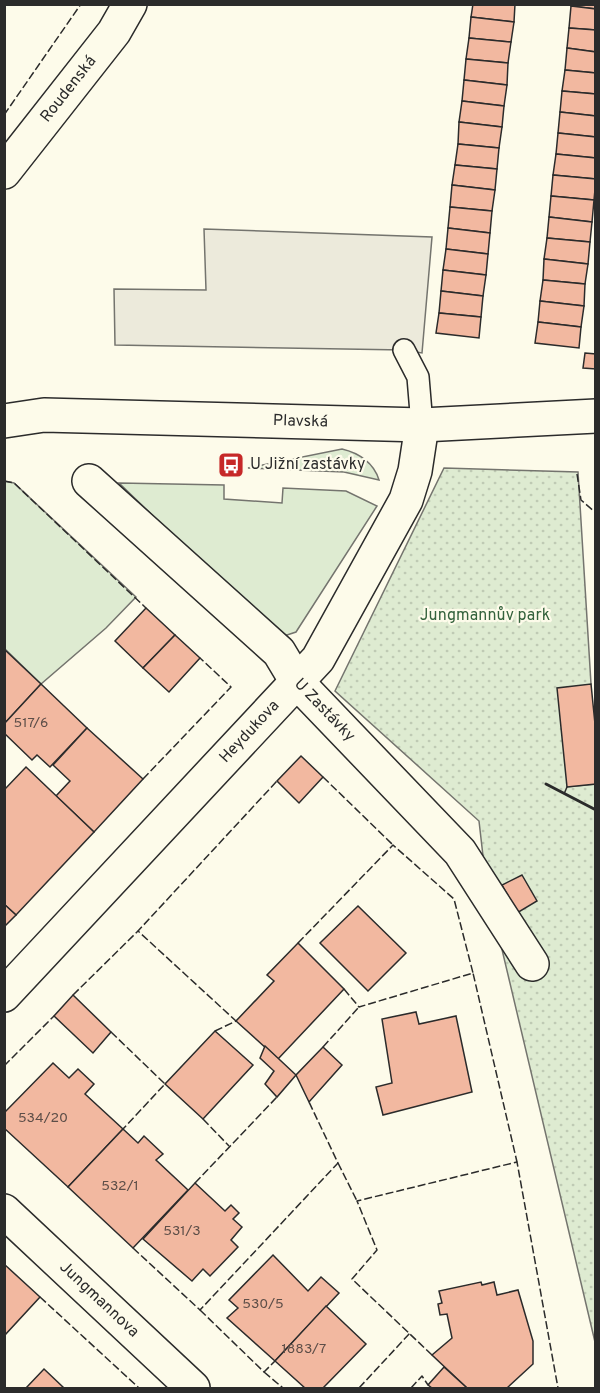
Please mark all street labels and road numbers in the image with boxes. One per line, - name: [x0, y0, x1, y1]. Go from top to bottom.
- street label: Roudenská: [36, 52, 101, 127]
- street label: Plavská: [273, 411, 328, 433]
- street label: U Zastávky: [289, 675, 359, 746]
- street label: Heydukova: [215, 696, 284, 768]
- street label: Jungmannova: [55, 1258, 143, 1342]

